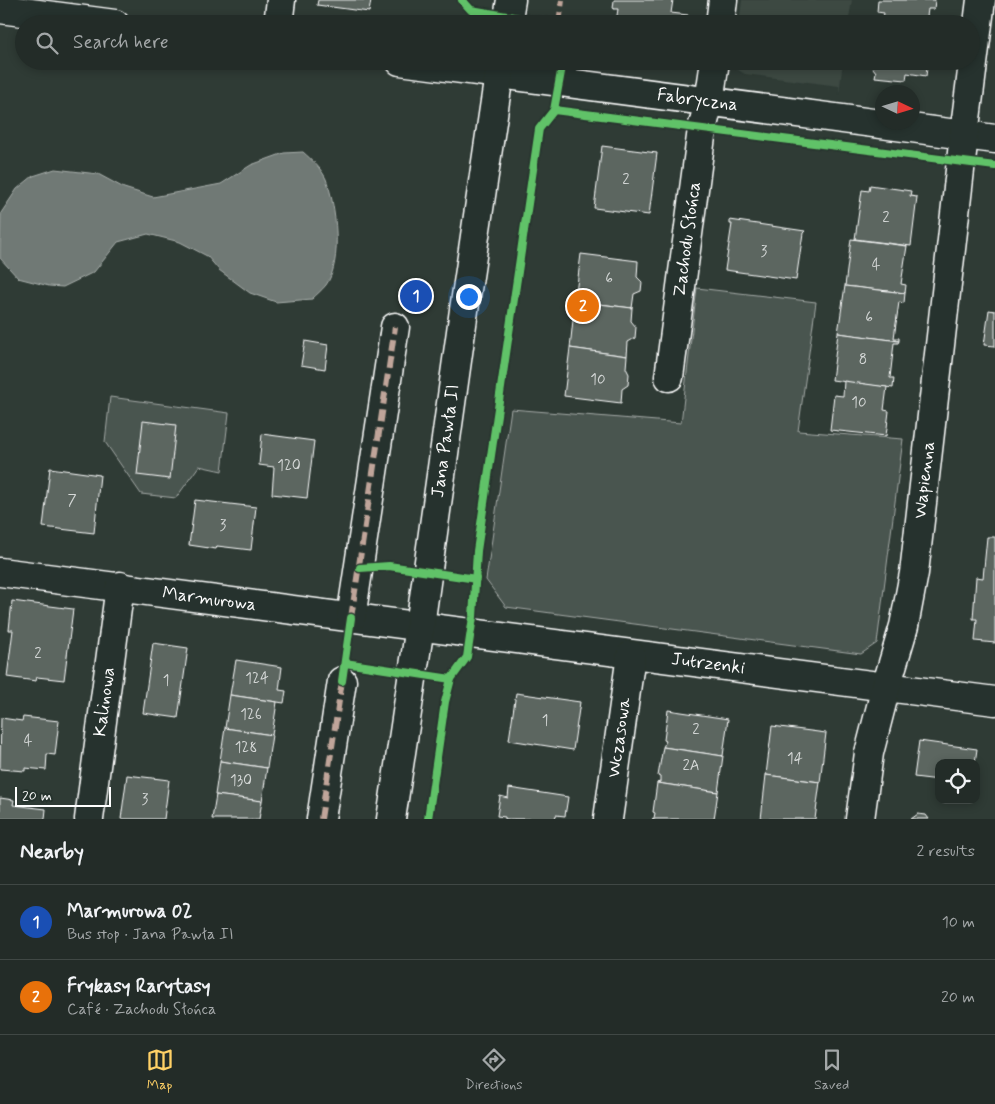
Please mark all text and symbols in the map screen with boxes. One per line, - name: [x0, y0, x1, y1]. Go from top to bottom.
- search box: [15, 15, 980, 70]
- icon: search: [33, 29, 61, 57]
- text: Search here: [73, 30, 169, 55]
- street label: Fabryczna: [656, 83, 739, 117]
- north arrow: [875, 85, 920, 130]
- house number: 2: [622, 170, 630, 190]
- street label: Zachodu Słońca: [668, 180, 707, 298]
- house number: 2: [882, 208, 890, 228]
- house number: 3: [761, 242, 768, 262]
- house number: 4: [872, 255, 881, 275]
- house number: 6: [605, 269, 613, 289]
- pin: 1: [400, 277, 432, 315]
- your location: [456, 284, 482, 310]
- pin: 2: [567, 287, 599, 325]
- house number: 6: [865, 308, 873, 328]
- house number: 8: [859, 350, 867, 370]
- house number: 10: [590, 370, 606, 390]
- street label: Jana Pawła II: [426, 383, 466, 499]
- house number: 10: [851, 393, 867, 413]
- street label: Wapienna: [908, 440, 941, 520]
- house number: 120: [277, 456, 301, 476]
- house number: 7: [67, 491, 77, 511]
- house number: 3: [220, 516, 227, 536]
- street label: Marmurowa: [161, 581, 258, 617]
- house number: 2: [34, 644, 42, 664]
- street label: Jutrzenki: [670, 647, 746, 680]
- street label: Kalinowa: [88, 666, 121, 738]
- house number: 124: [245, 669, 269, 689]
- house number: 1: [163, 671, 169, 691]
- street label: Wczasowa: [602, 696, 637, 780]
- house number: 126: [240, 705, 262, 725]
- house number: 1: [542, 711, 548, 731]
- house number: 2: [692, 720, 700, 740]
- house number: 4: [24, 731, 33, 751]
- house number: 128: [235, 738, 257, 758]
- house number: 14: [787, 749, 803, 769]
- house number: 2A: [682, 756, 700, 776]
- map controls: [935, 759, 980, 804]
- button: locate: [935, 759, 980, 804]
- house number: 130: [230, 771, 252, 791]
- scale bar: [15, 784, 111, 807]
- text: 20 m: [22, 787, 52, 805]
- house number: 3: [142, 790, 149, 810]
- text: Nearby: [20, 838, 84, 866]
- text: 2 results: [917, 841, 975, 862]
- text: Marmurowa 02: [67, 899, 192, 924]
- text: 1: [32, 912, 40, 933]
- text: 10 m: [942, 912, 975, 933]
- text: Bus stop · Jana Pawła II: [67, 924, 234, 945]
- text: Frykasy Rarytasy: [67, 974, 211, 999]
- text: 2: [32, 987, 40, 1008]
- text: 20 m: [941, 987, 975, 1008]
- text: Café · Zachodu Słońca: [67, 999, 216, 1020]
- tab: Map: [146, 1046, 174, 1094]
- tab: Directions: [465, 1046, 523, 1094]
- tab: Saved: [814, 1046, 849, 1094]

